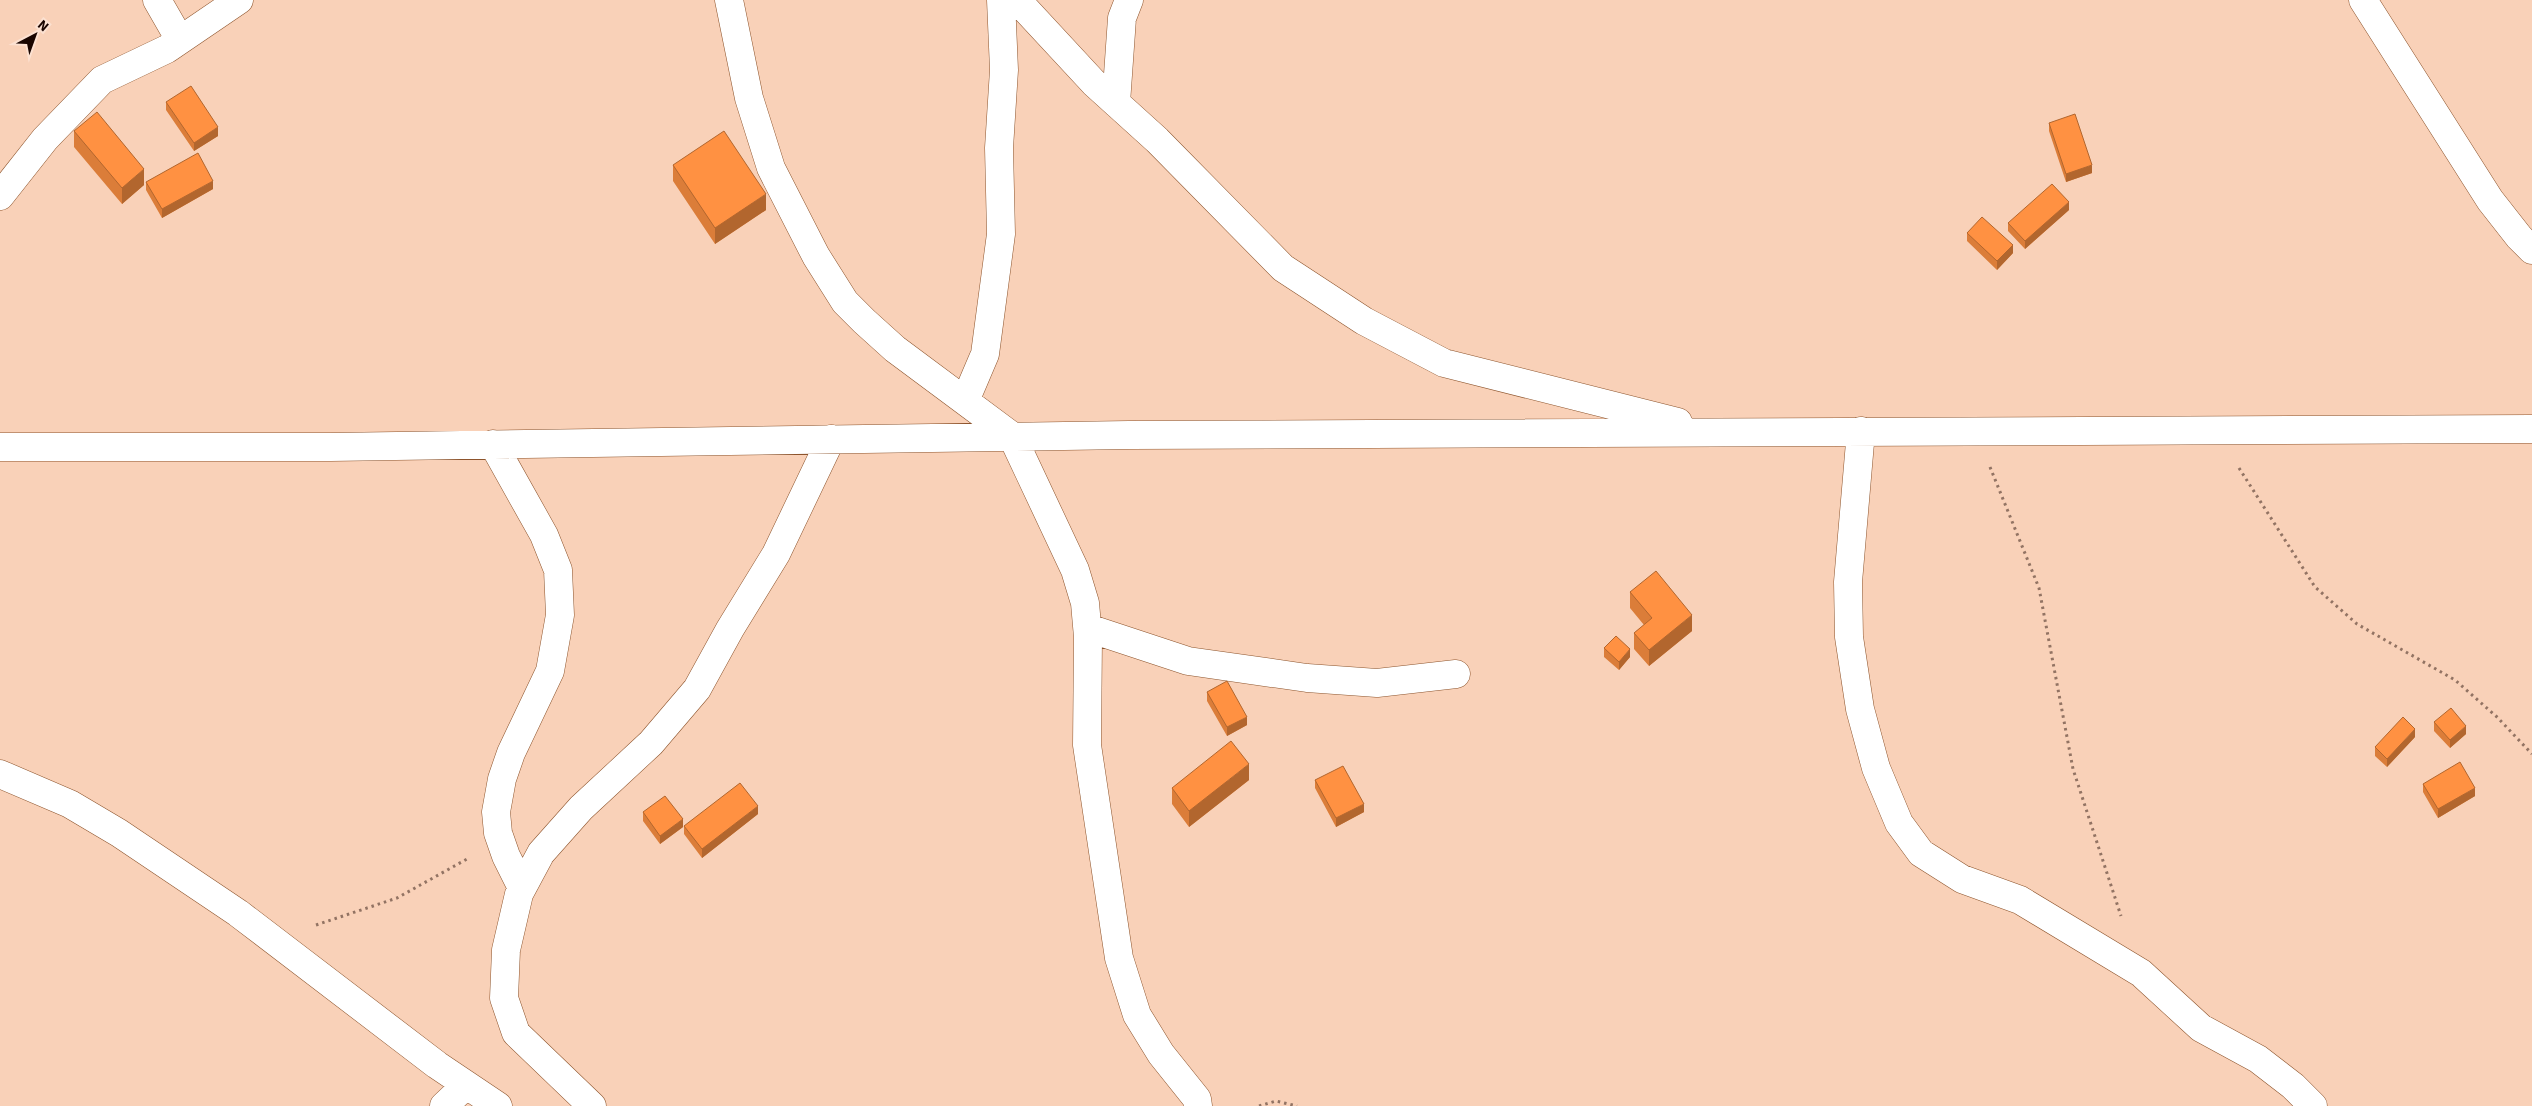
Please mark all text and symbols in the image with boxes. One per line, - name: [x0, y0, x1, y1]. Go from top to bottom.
- north arrow: [10, 10, 60, 60]
- text: N: [33, 15, 53, 37]

